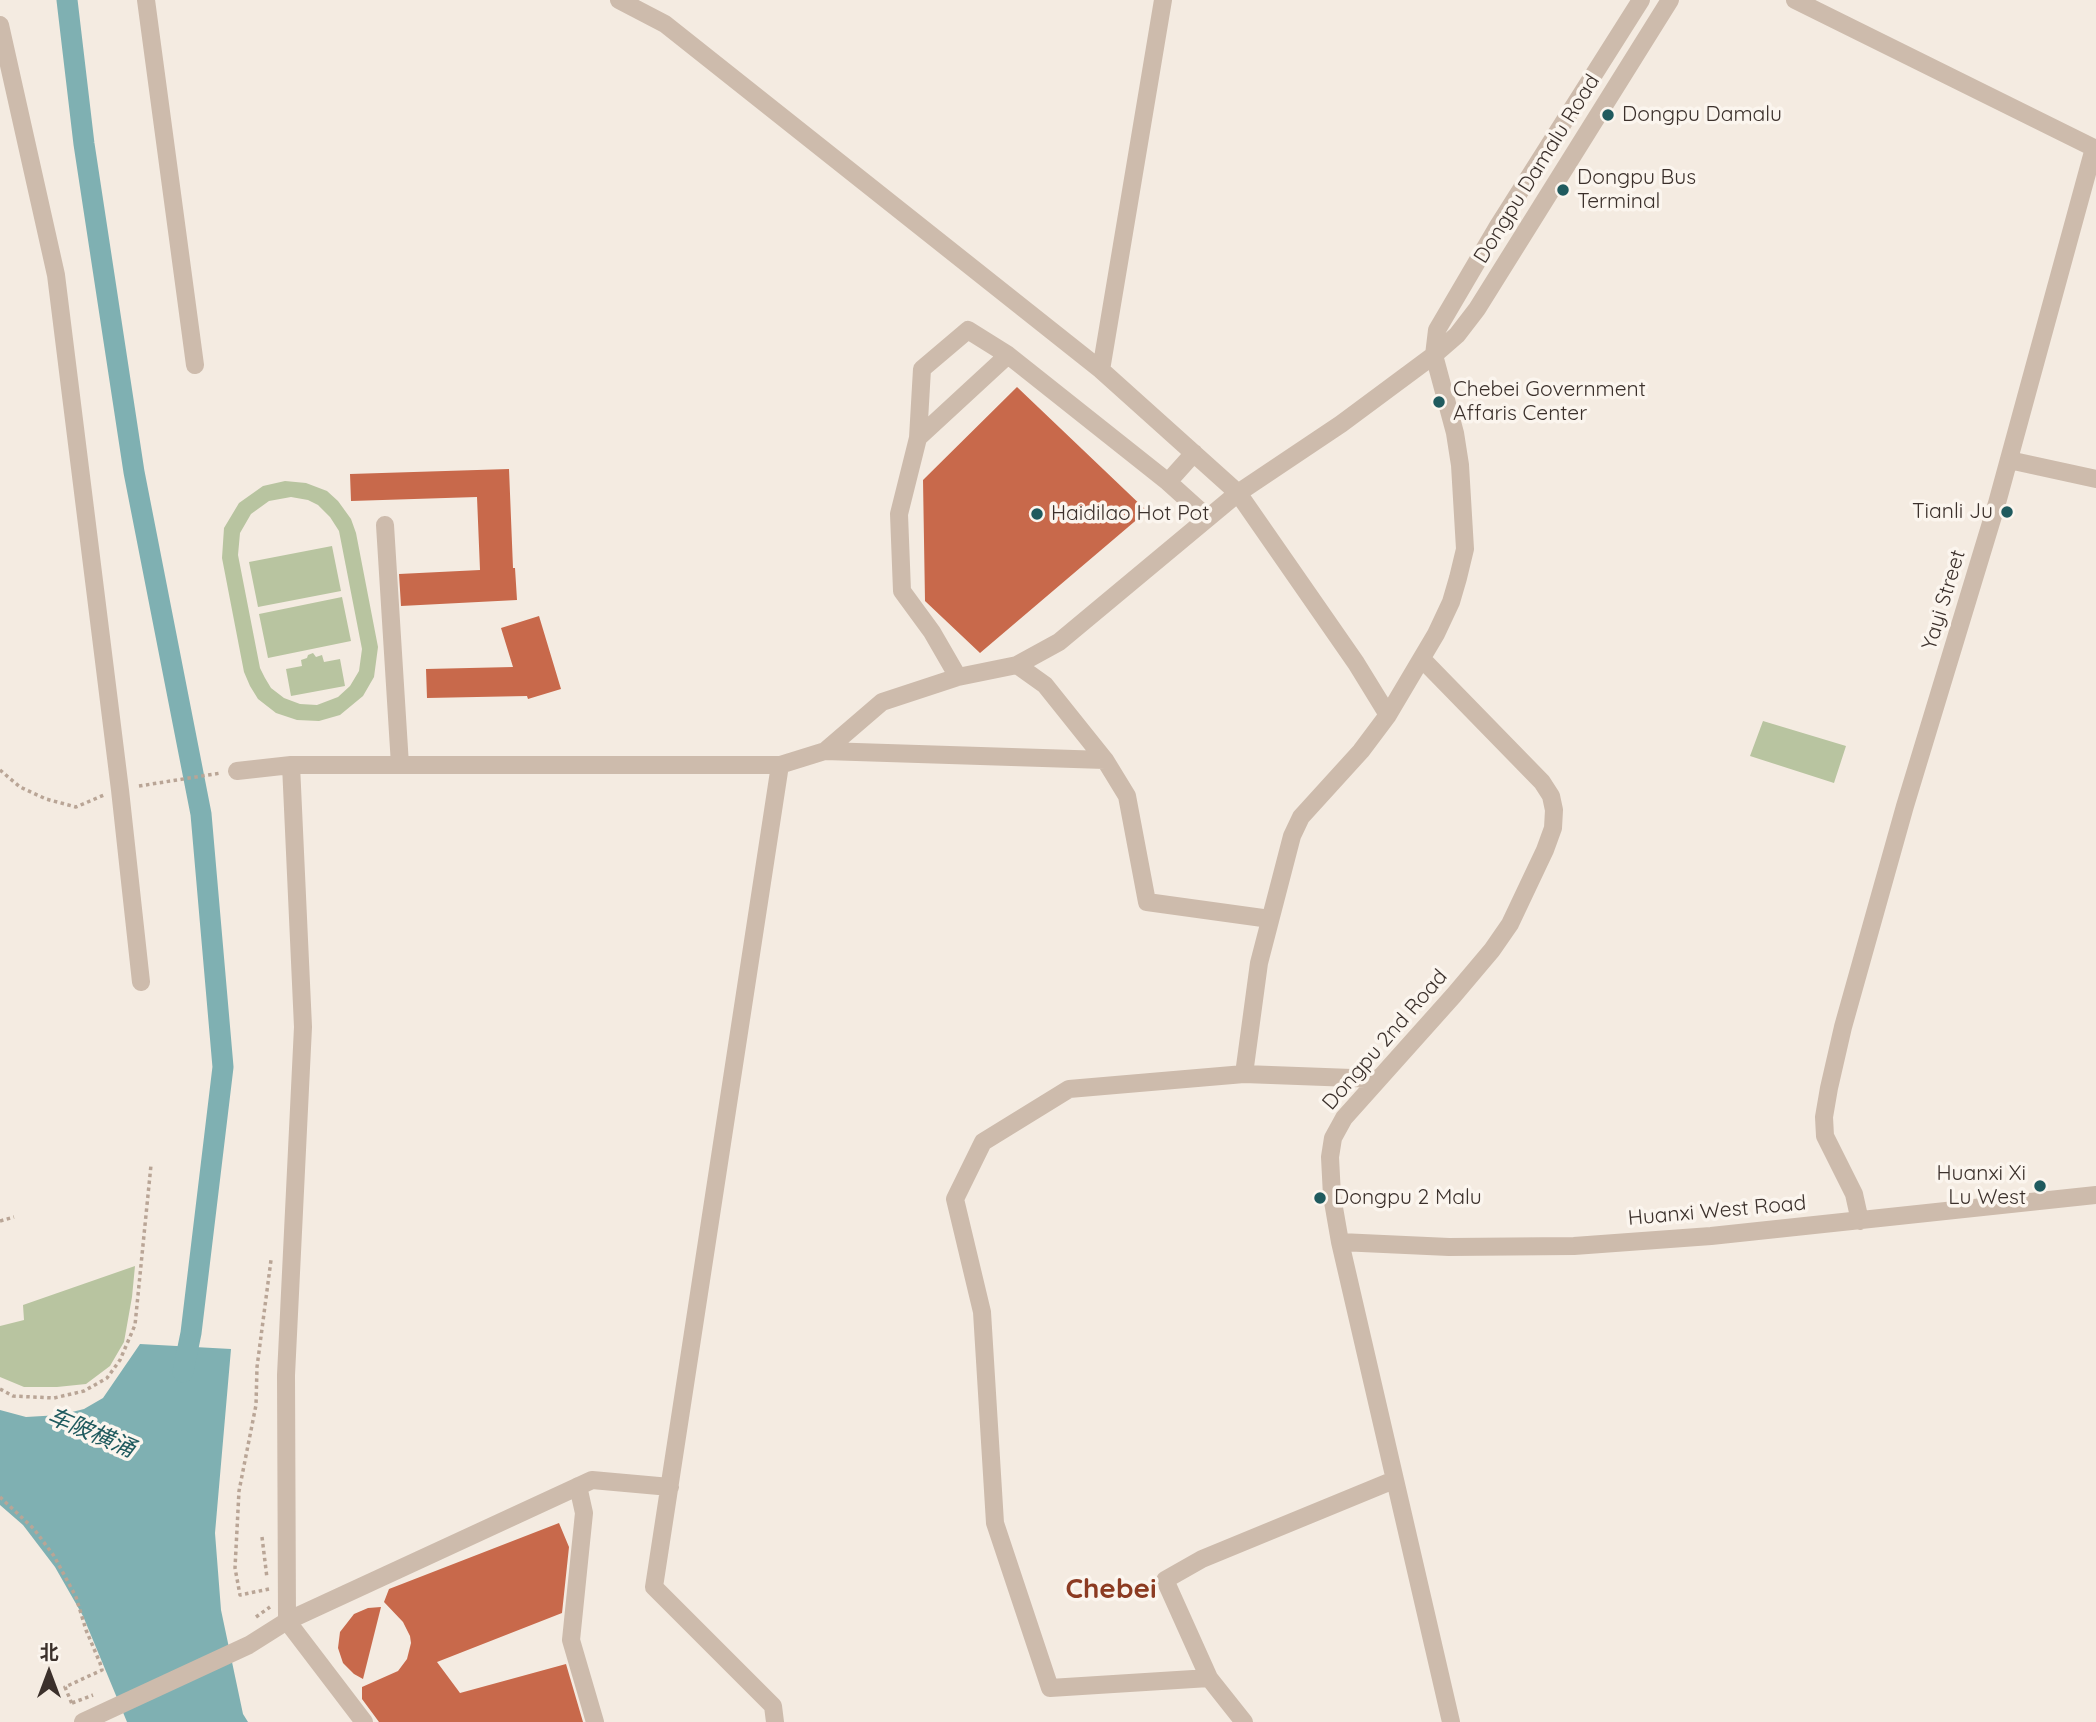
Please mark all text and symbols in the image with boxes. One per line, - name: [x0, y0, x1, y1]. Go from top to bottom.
- street label: Dongpu Damalu Road: [1469, 70, 1605, 268]
- place label: Dongpu Damalu: [1622, 102, 1782, 128]
- marker: Dongpu Damalu: [1600, 107, 1616, 123]
- place label: Dongpu Bus Terminal: [1577, 165, 1696, 215]
- marker: Dongpu Bus Terminal: [1555, 182, 1571, 198]
- place label: Chebei Government Affaris Center: [1453, 377, 1646, 427]
- marker: Chebei Government Affaris Center: [1431, 394, 1447, 410]
- place label: Tianli Ju: [1912, 499, 1993, 525]
- place label: Haidilao Hot Pot: [1051, 501, 1209, 527]
- marker: Tianli Ju: [1999, 504, 2015, 520]
- marker: Haidilao Hot Pot: [1029, 506, 1045, 522]
- street label: Yayi Street: [1917, 547, 1971, 653]
- street label: Dongpu 2nd Road: [1317, 965, 1453, 1115]
- place label: Huanxi Xi Lu West: [1936, 1161, 2026, 1211]
- marker: Huanxi Xi Lu West: [2032, 1178, 2048, 1194]
- place label: Dongpu 2 Malu: [1334, 1185, 1482, 1211]
- marker: Dongpu 2 Malu: [1312, 1190, 1328, 1206]
- street label: Huanxi West Road: [1627, 1191, 1807, 1231]
- water label: 车陂横涌: [43, 1402, 139, 1464]
- district label: Chebei: [1065, 1573, 1157, 1607]
- north arrow: [14, 1638, 84, 1708]
- text: 北: [39, 1640, 59, 1664]

